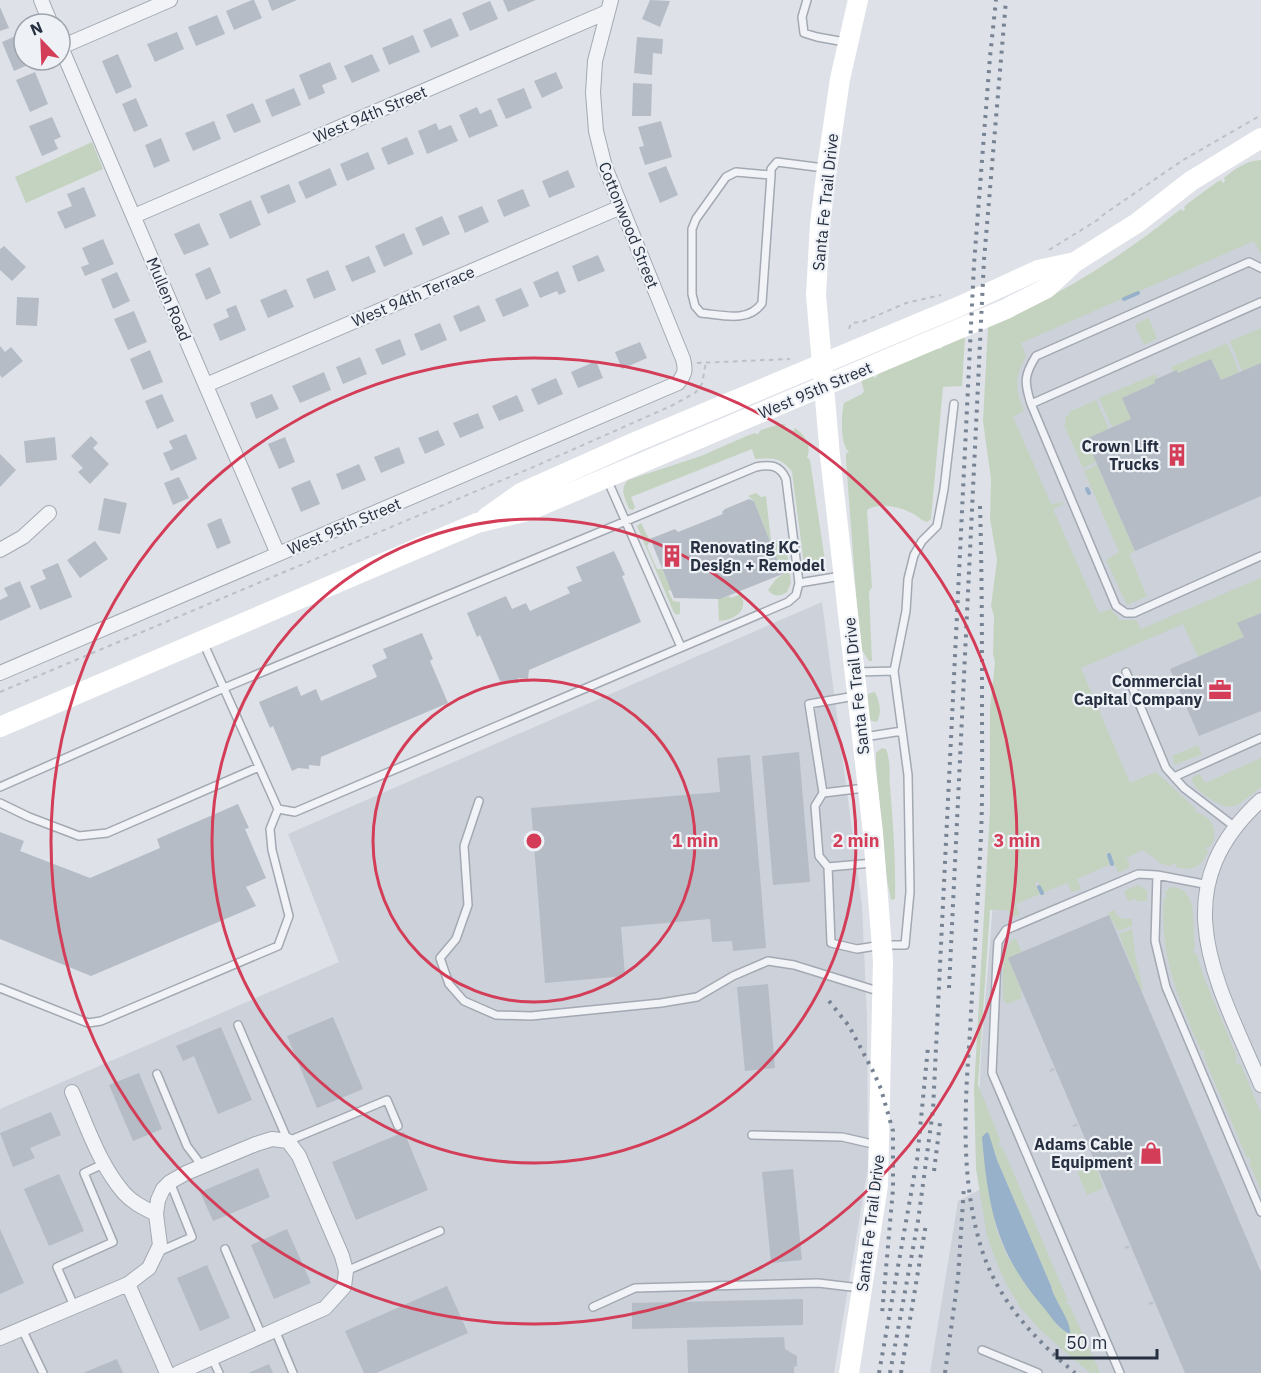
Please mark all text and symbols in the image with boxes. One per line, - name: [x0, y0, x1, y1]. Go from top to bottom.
- north arrow: [12, 12, 72, 72]
- text: N: [27, 17, 45, 40]
- street label: West 94th Street: [310, 81, 430, 147]
- street label: Santa Fe Trail Drive: [808, 132, 842, 272]
- street label: Cottonwood Street: [594, 159, 664, 291]
- street label: Mullen Road: [142, 254, 196, 344]
- street label: West 94th Terrace: [349, 261, 478, 331]
- street label: West 95th Street: [755, 357, 875, 423]
- place label: Crown Lift Trucks: [1082, 436, 1159, 474]
- building icon: Crown Lift Trucks: [1164, 442, 1190, 468]
- street label: West 95th Street: [284, 493, 404, 559]
- place label: Renovating KC Design + Remodel: [690, 537, 825, 575]
- building icon: Renovating KC Design + Remodel: [659, 543, 685, 569]
- street label: Santa Fe Trail Drive: [839, 616, 873, 756]
- place label: Commercial Capital Company: [1074, 671, 1202, 709]
- office icon: Commercial Capital Company: [1207, 677, 1233, 703]
- text: 1 min: [671, 829, 719, 852]
- text: 2 min: [832, 829, 880, 852]
- text: 3 min: [993, 829, 1041, 852]
- centre of rings: [524, 831, 544, 851]
- place label: Adams Cable Equipment: [1034, 1134, 1133, 1172]
- shop icon: Adams Cable Equipment: [1138, 1140, 1164, 1166]
- street label: Santa Fe Trail Drive: [852, 1153, 888, 1293]
- scale bar: [1057, 1322, 1158, 1360]
- text: 50 m: [1066, 1331, 1108, 1354]

